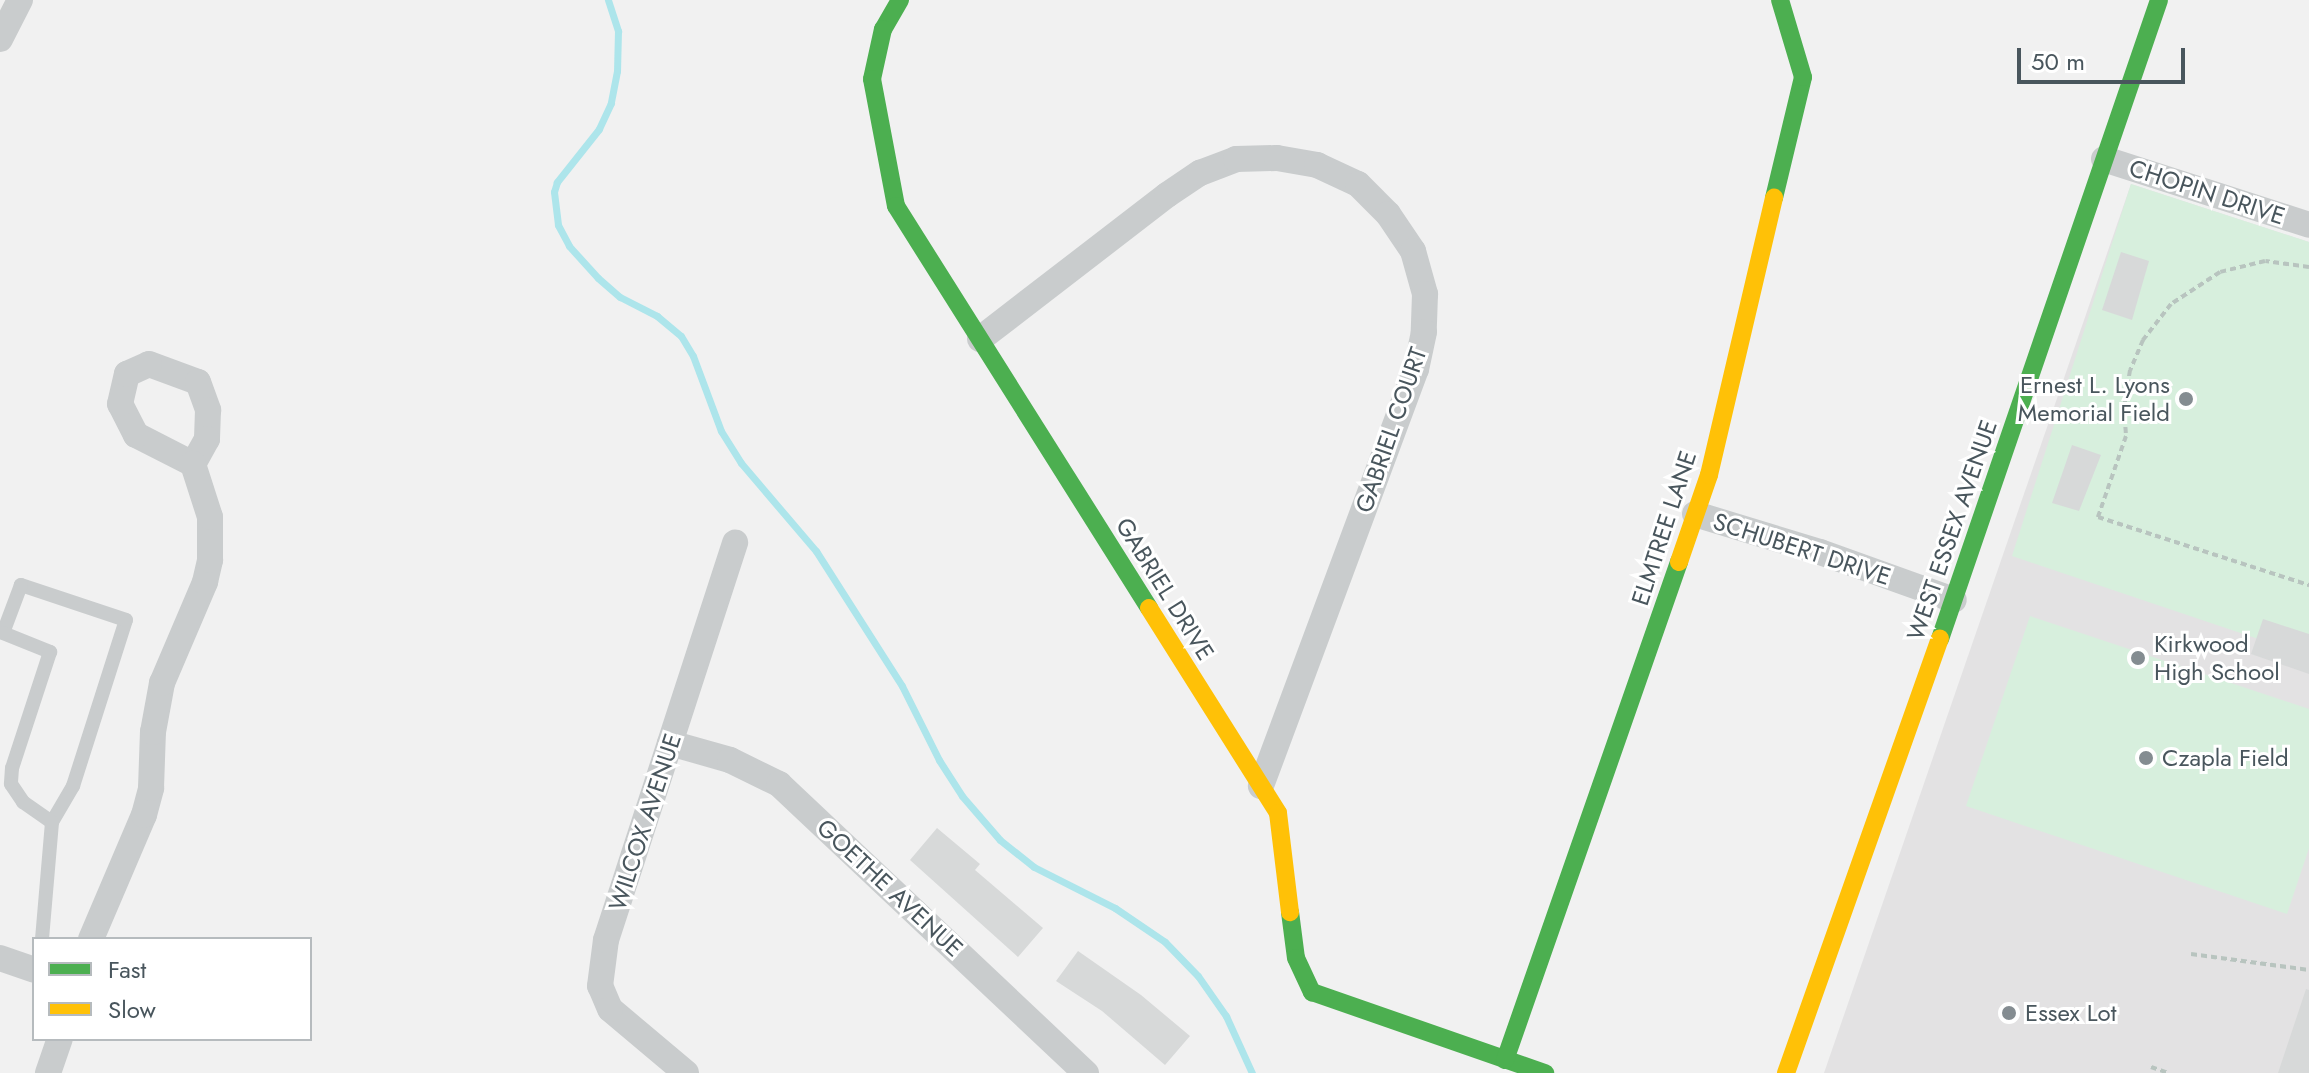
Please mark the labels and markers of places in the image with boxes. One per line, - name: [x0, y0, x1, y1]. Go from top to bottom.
- place label: Ernest L. Lyons Memorial Field: [2018, 371, 2170, 427]
- marker: Ernest L. Lyons Memorial Field: [2177, 390, 2195, 408]
- place label: Kirkwood High School: [2154, 630, 2280, 686]
- marker: Kirkwood High School: [2129, 649, 2147, 667]
- place label: Czapla Field: [2162, 744, 2289, 772]
- marker: Czapla Field: [2137, 749, 2155, 767]
- place label: Essex Lot: [2025, 999, 2116, 1027]
- marker: Essex Lot: [2000, 1004, 2018, 1022]

